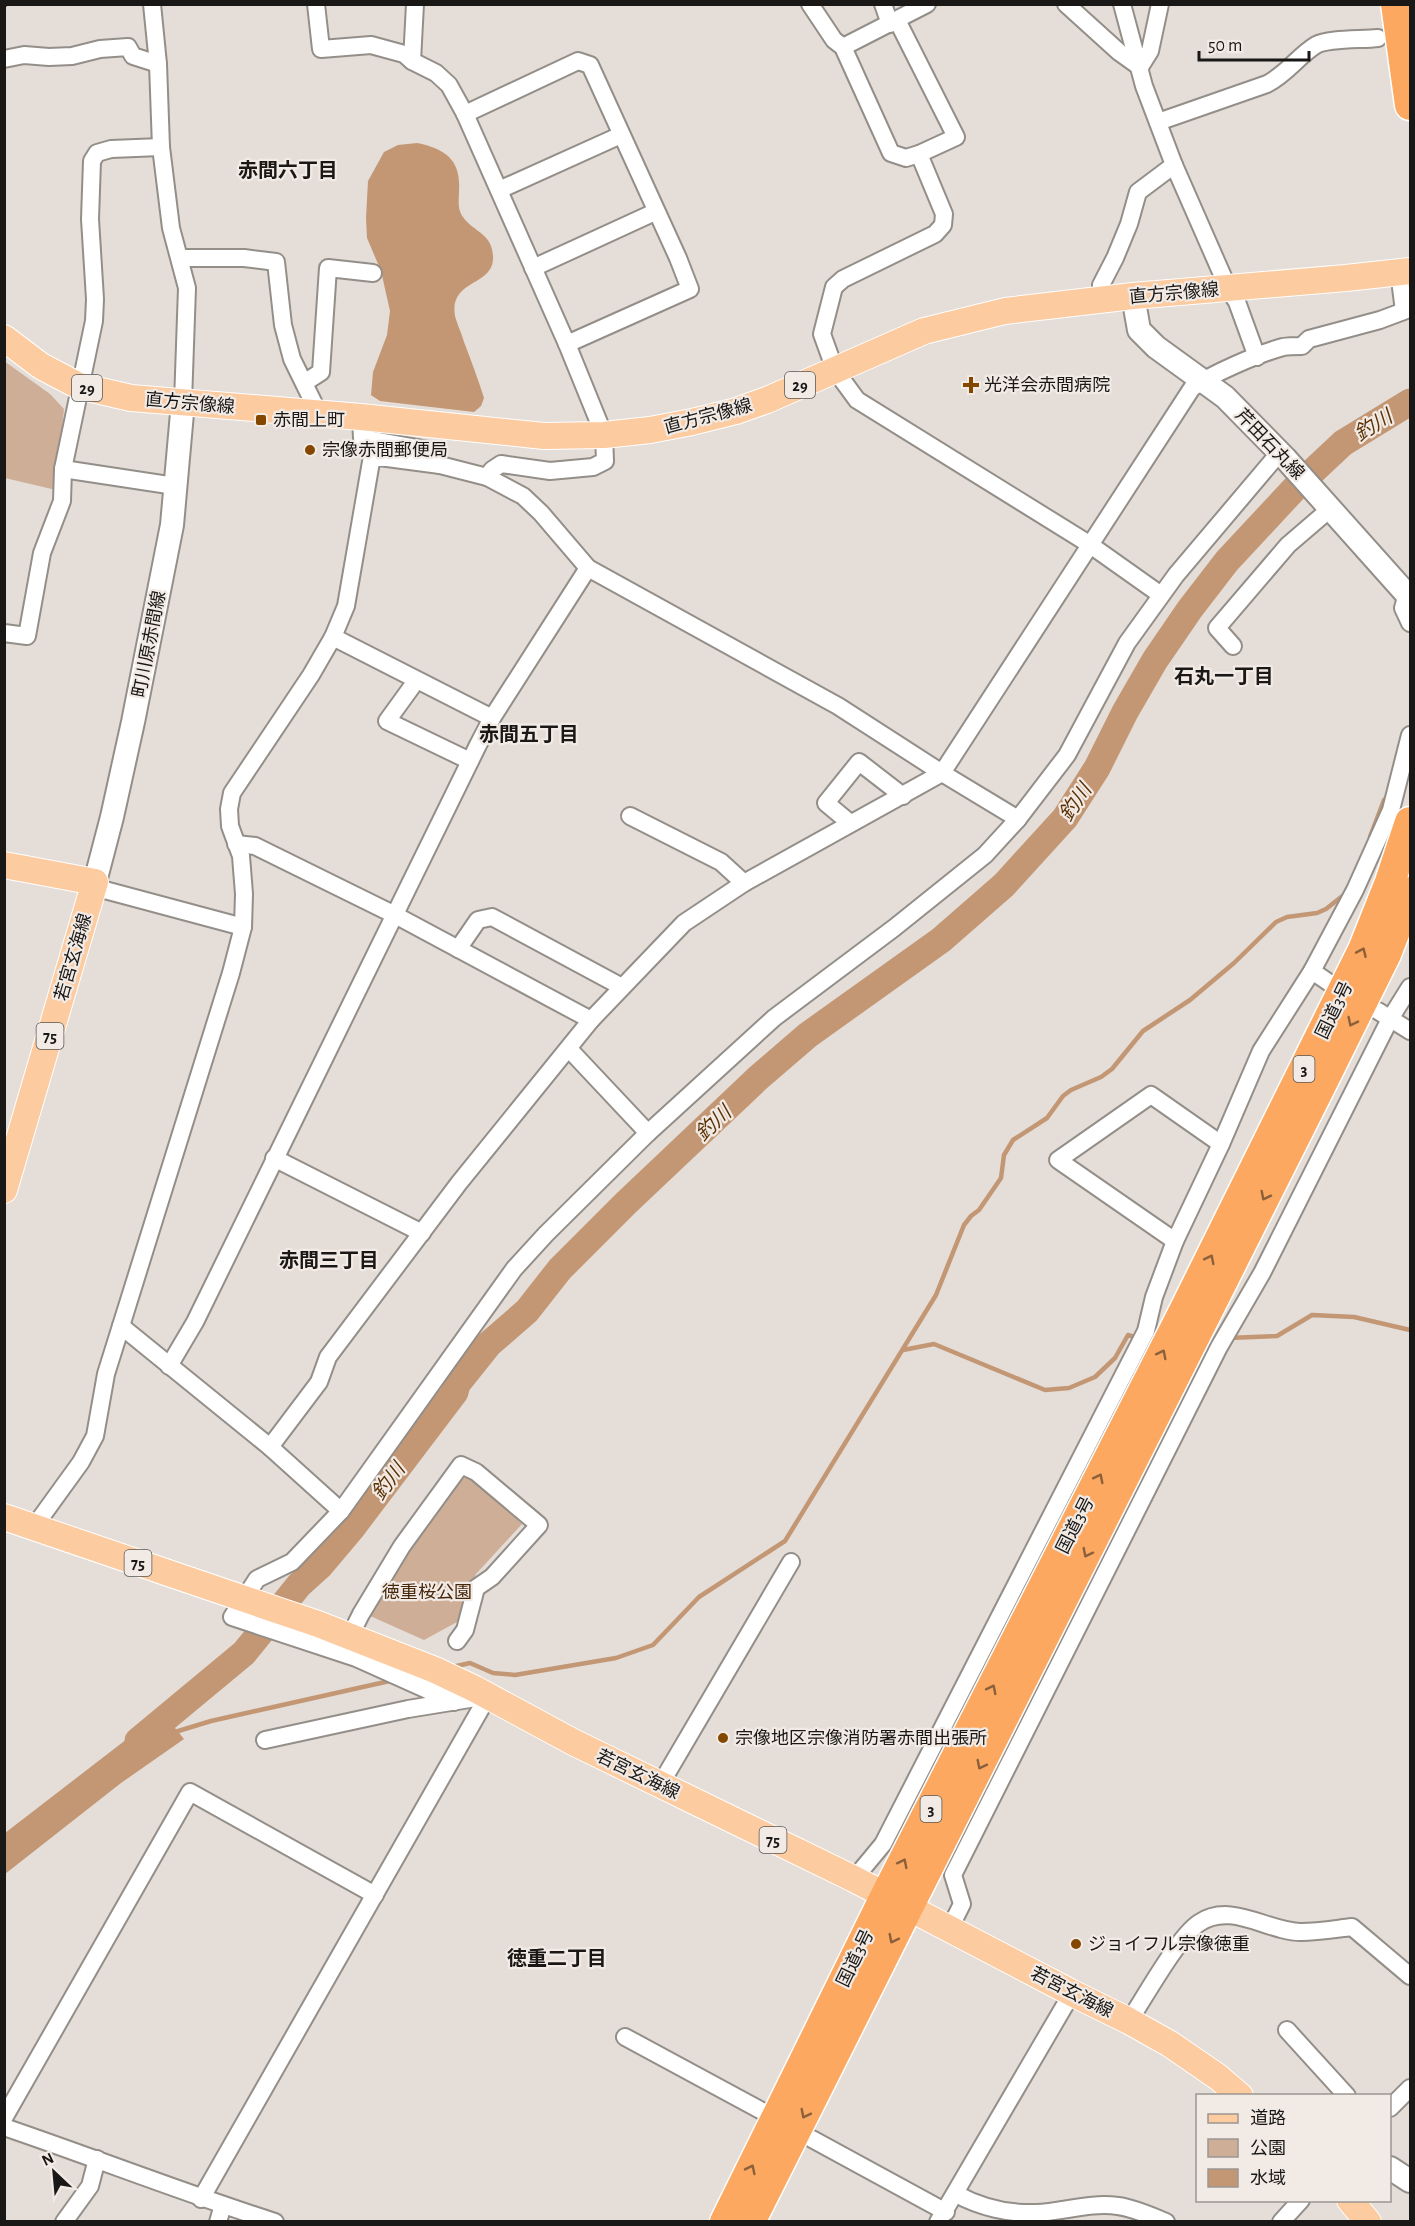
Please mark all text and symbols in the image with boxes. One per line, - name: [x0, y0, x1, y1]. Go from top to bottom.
- scale bar: [1199, 24, 1308, 62]
- text: 50 m: [1208, 37, 1242, 55]
- district label: 赤間六丁目: [238, 160, 338, 181]
- street label: 直方宗像線: [1128, 279, 1220, 307]
- road number: 29: [785, 372, 815, 398]
- road number: 29: [72, 375, 102, 401]
- place label: 光洋会赤間病院: [984, 375, 1110, 395]
- marker: 光洋会赤間病院: [962, 376, 980, 394]
- street label: 直方宗像線: [144, 389, 236, 417]
- street label: 直方宗像線: [662, 395, 754, 437]
- street label: 芹田石丸線: [1232, 405, 1308, 483]
- water label: 釣川: [1351, 405, 1397, 445]
- place label: 赤間上町: [273, 411, 345, 430]
- marker: 赤間上町: [254, 413, 268, 427]
- place label: 宗像赤間郵便局: [322, 440, 448, 460]
- marker: 宗像赤間郵便局: [303, 443, 317, 457]
- street label: 町川原赤間線: [129, 589, 169, 699]
- district label: 石丸一丁目: [1174, 666, 1274, 687]
- district label: 赤間五丁目: [479, 724, 579, 745]
- water label: 釣川: [1056, 778, 1096, 825]
- street label: 若宮玄海線: [51, 911, 95, 1003]
- one-way arrow: [1354, 948, 1366, 959]
- street label: 国道3号: [1312, 978, 1356, 1042]
- one-way arrow: [1348, 1015, 1360, 1026]
- road number: 75: [36, 1023, 64, 1049]
- road number: 3: [1294, 1056, 1314, 1082]
- water label: 釣川: [692, 1101, 737, 1145]
- one-way arrow: [1261, 1190, 1273, 1201]
- district label: 赤間三丁目: [279, 1250, 379, 1271]
- one-way arrow: [1203, 1254, 1214, 1265]
- one-way arrow: [1155, 1350, 1166, 1361]
- water label: 釣川: [368, 1457, 410, 1504]
- one-way arrow: [1092, 1474, 1103, 1484]
- street label: 国道3号: [1052, 1493, 1098, 1557]
- one-way arrow: [1082, 1547, 1094, 1558]
- road number: 75: [124, 1550, 152, 1576]
- park label: 徳重桜公園: [382, 1582, 472, 1602]
- one-way arrow: [985, 1685, 996, 1696]
- place label: 宗像地区宗像消防署赤間出張所: [735, 1728, 987, 1748]
- marker: 宗像地区宗像消防署赤間出張所: [716, 1731, 730, 1745]
- street label: 若宮玄海線: [593, 1745, 683, 1803]
- one-way arrow: [976, 1759, 988, 1770]
- road number: 3: [920, 1796, 942, 1822]
- road number: 75: [760, 1827, 786, 1853]
- one-way arrow: [896, 1859, 907, 1869]
- street label: 国道3号: [833, 1926, 877, 1990]
- one-way arrow: [889, 1933, 900, 1944]
- place label: ジョイフル宗像徳重: [1088, 1934, 1250, 1954]
- marker: ジョイフル宗像徳重: [1069, 1937, 1083, 1951]
- district label: 徳重二丁目: [507, 1948, 607, 1969]
- street label: 若宮玄海線: [1027, 1963, 1117, 2021]
- legend: [1196, 2094, 1391, 2202]
- one-way arrow: [801, 2107, 812, 2118]
- text: 道路: [1250, 2108, 1286, 2128]
- text: 公園: [1250, 2139, 1286, 2158]
- north arrow: [24, 2142, 84, 2202]
- text: N: [39, 2150, 56, 2169]
- one-way arrow: [743, 2164, 755, 2175]
- text: 水域: [1250, 2169, 1286, 2188]

